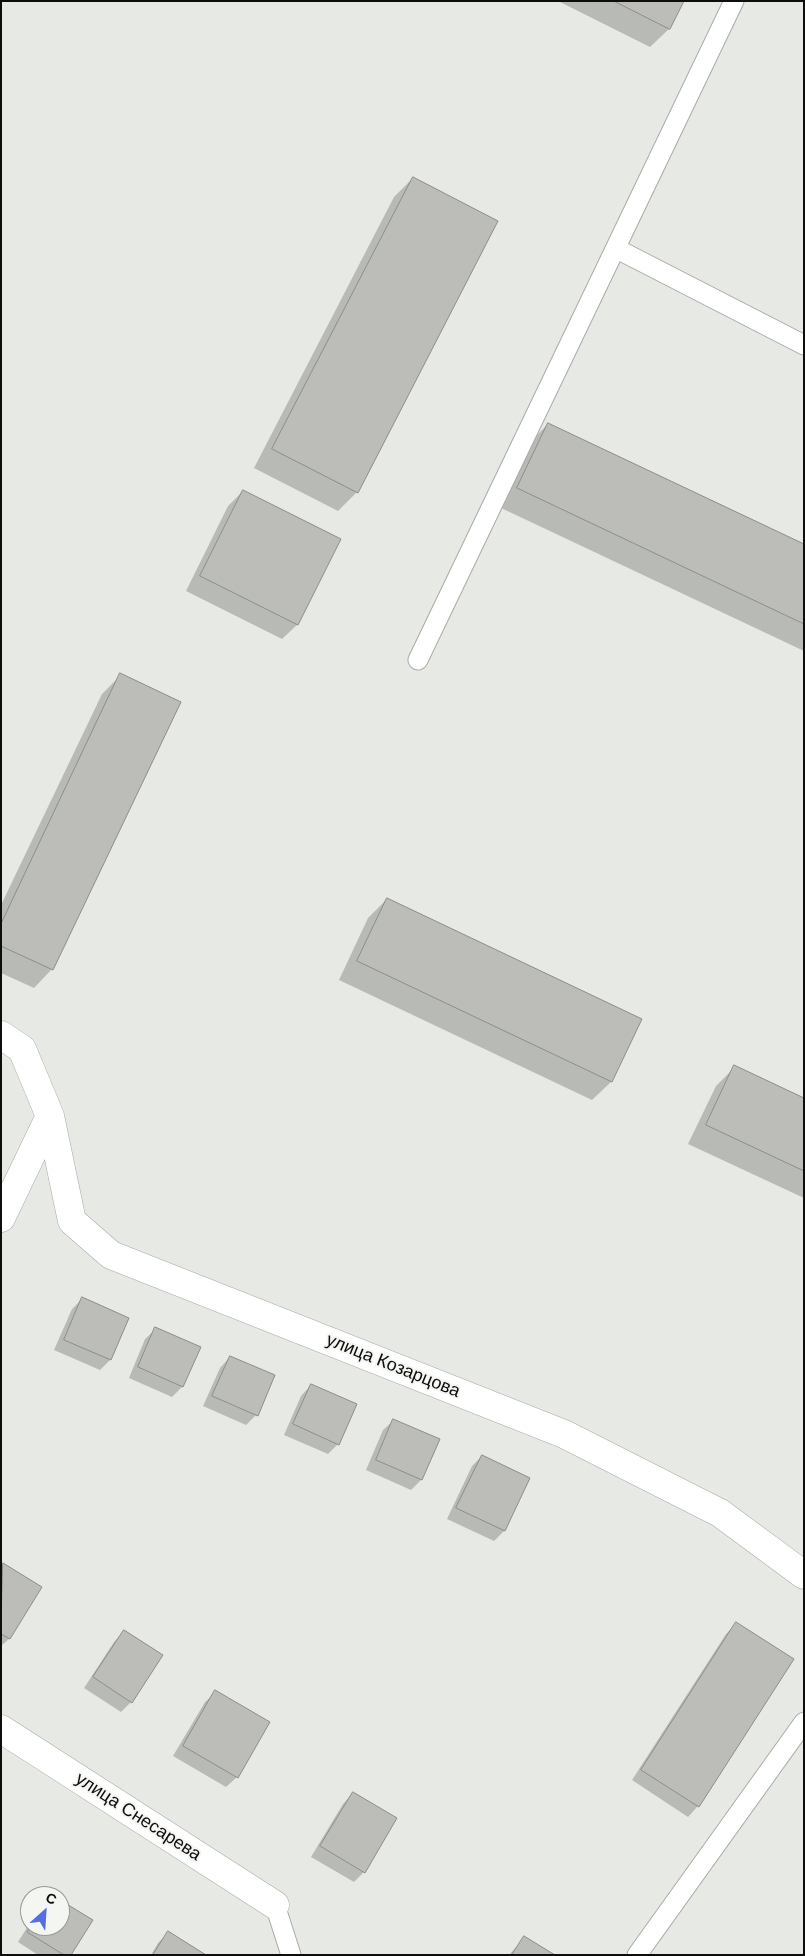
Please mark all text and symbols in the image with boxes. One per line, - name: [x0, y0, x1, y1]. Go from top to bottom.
- street label: улица Козарцова: [323, 1329, 463, 1403]
- street label: улица Снесарева: [71, 1768, 205, 1866]
- north arrow: [20, 1886, 70, 1936]
- text: С: [43, 1889, 59, 1908]

